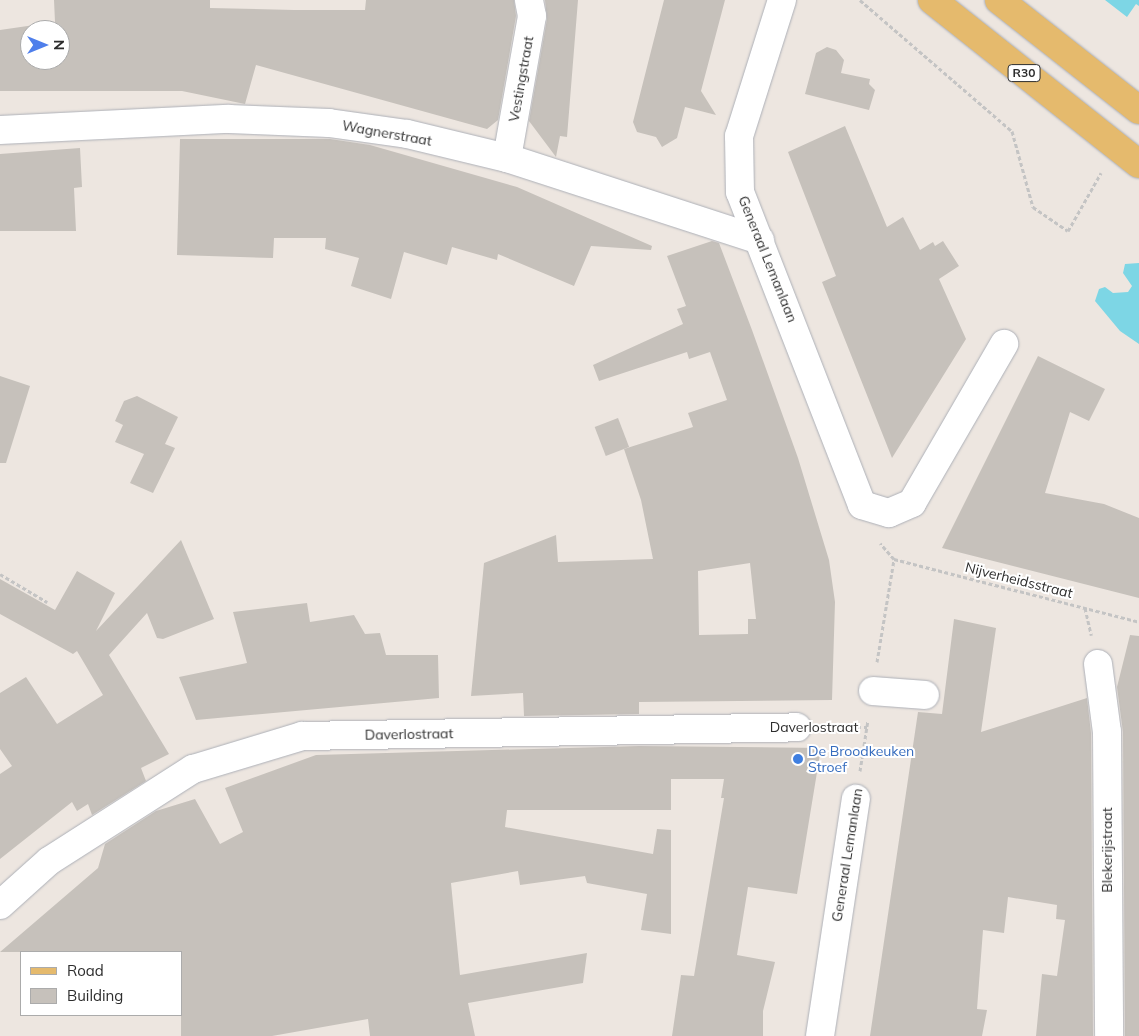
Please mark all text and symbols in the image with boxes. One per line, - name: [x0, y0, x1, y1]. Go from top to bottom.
- north arrow: [20, 20, 70, 70]
- street label: Vestingstraat: [505, 35, 537, 123]
- text: N: [50, 40, 68, 50]
- road number: R30: [1006, 64, 1042, 82]
- street label: Wagnerstraat: [341, 117, 433, 149]
- street label: Generaal Lemanlaan: [735, 193, 801, 325]
- street label: Nijverheidsstraat: [964, 559, 1074, 601]
- street label: Daverlostraat: [770, 719, 858, 735]
- street label: Daverlostraat: [365, 725, 453, 743]
- place label: De Broodkeuken Stroef: [808, 743, 914, 776]
- marker: De Broodkeuken Stroef: [792, 753, 804, 765]
- street label: Generaal Lemanlaan: [828, 787, 866, 923]
- street label: Blekerijstraat: [1099, 807, 1115, 893]
- legend: [20, 951, 182, 1016]
- text: Road: [67, 961, 104, 980]
- text: Building: [67, 986, 123, 1005]

